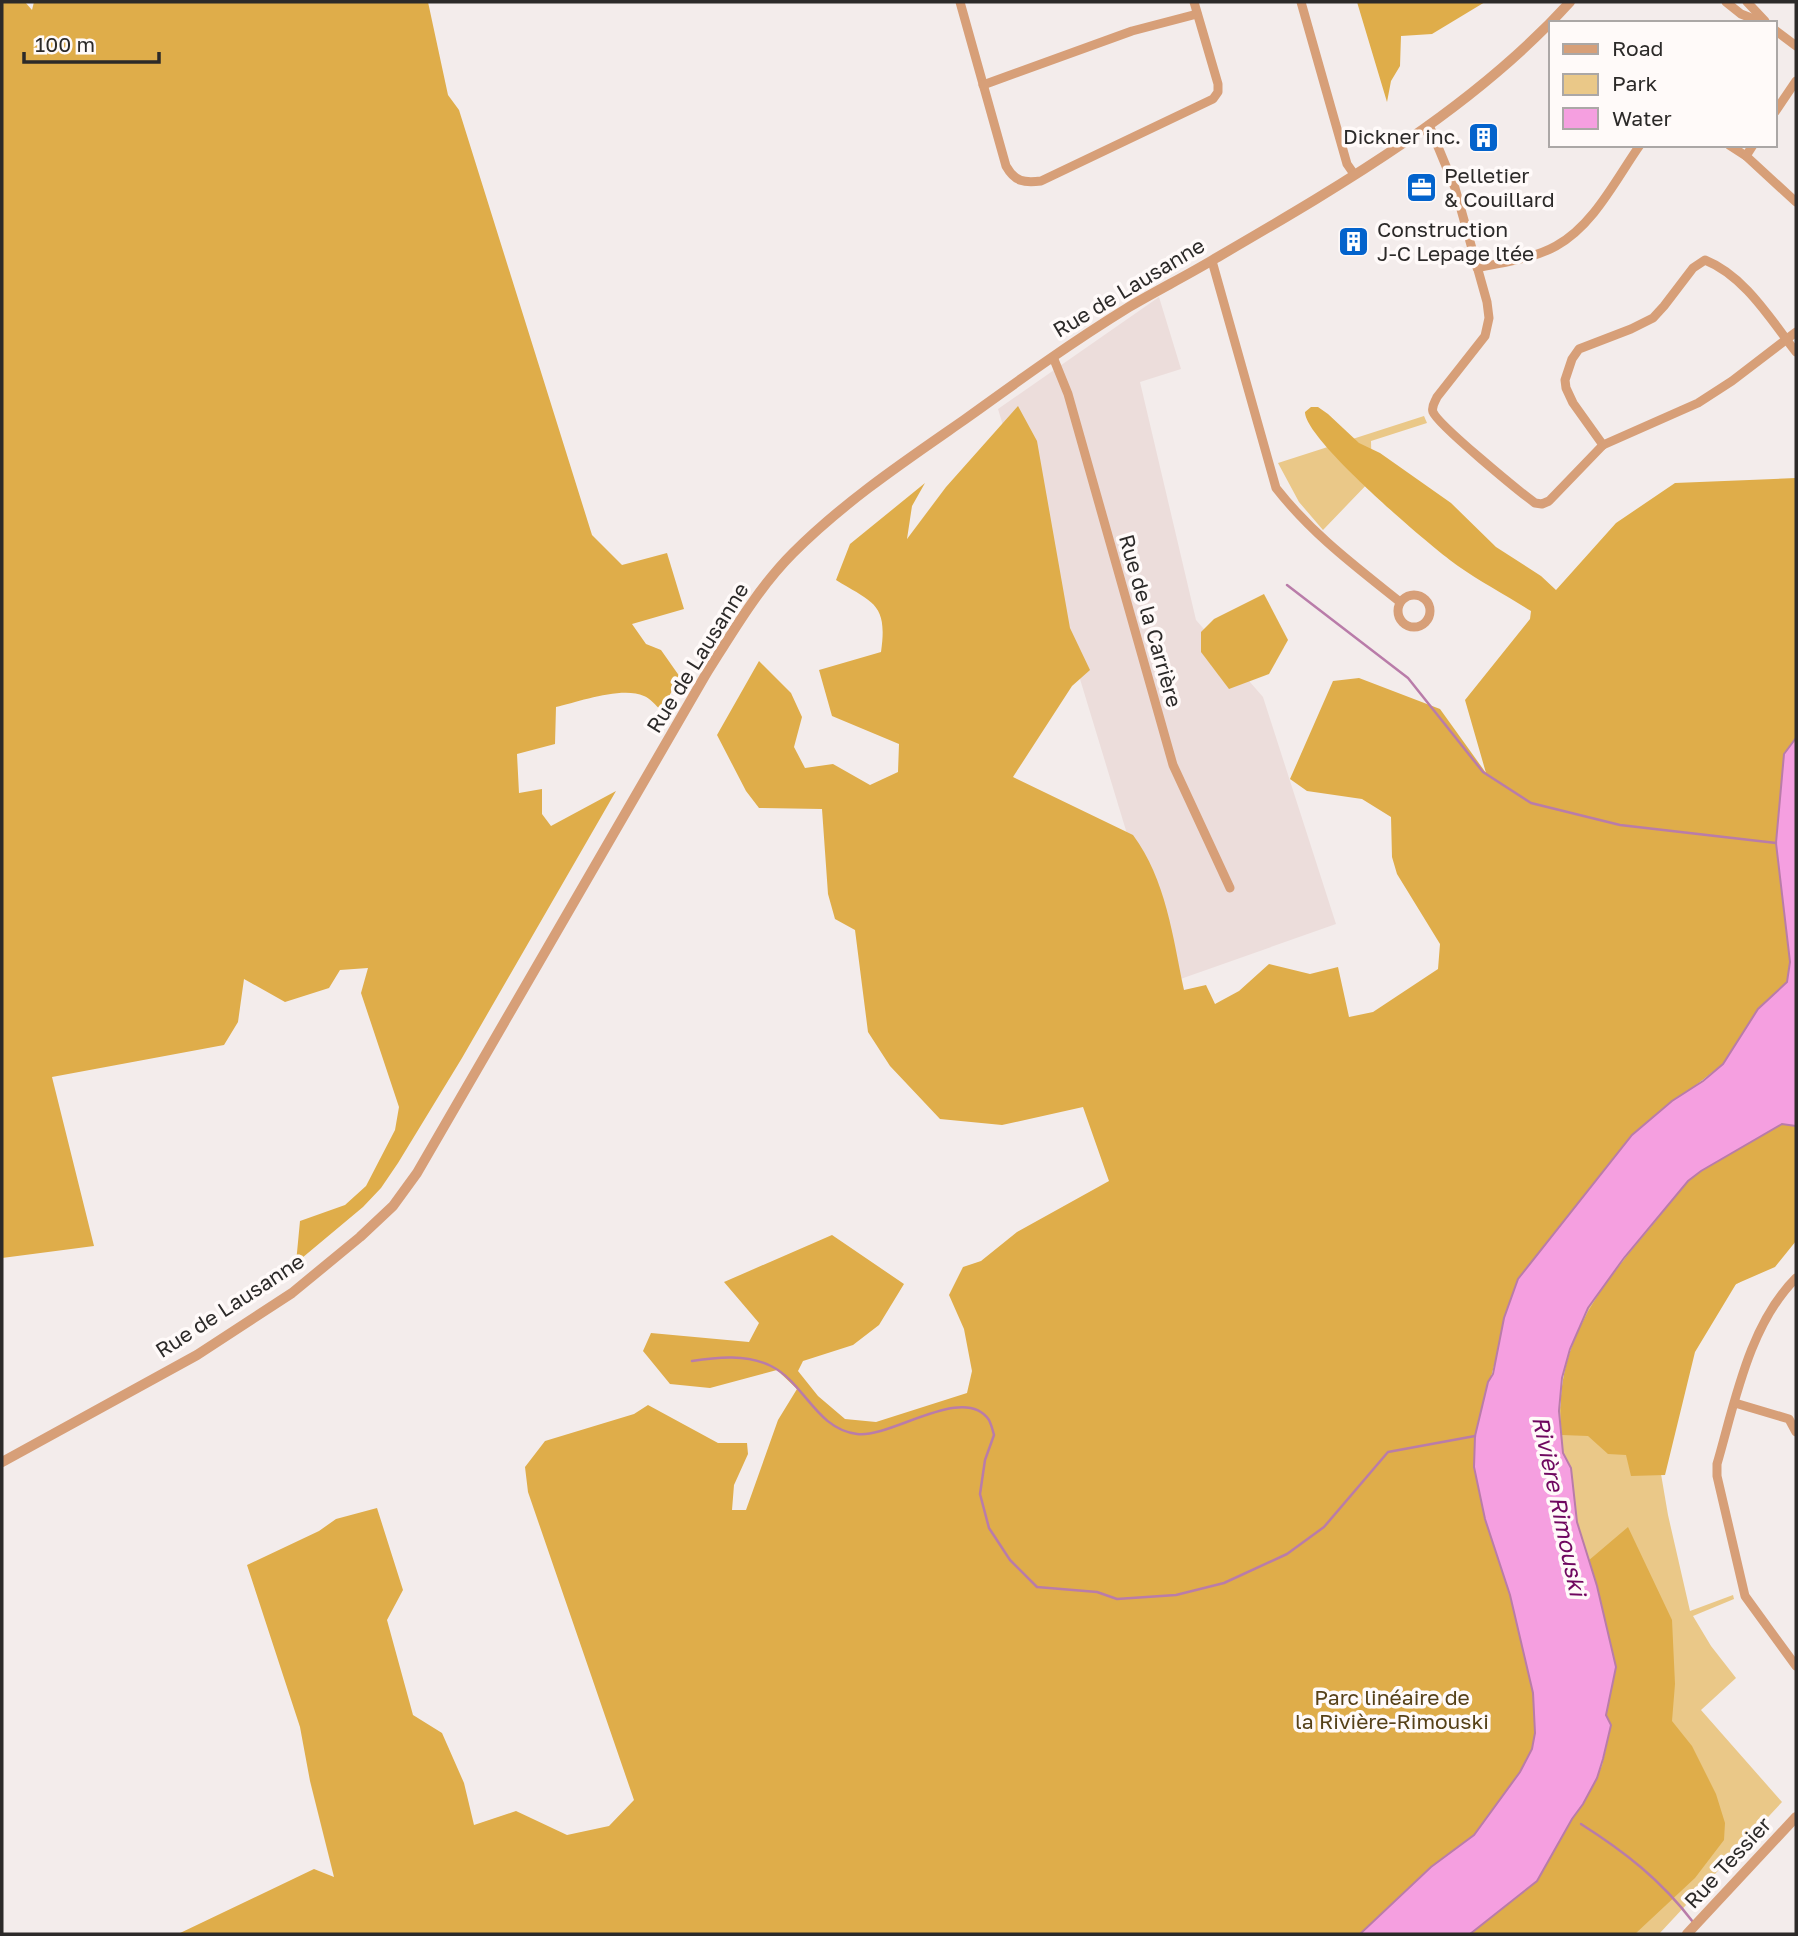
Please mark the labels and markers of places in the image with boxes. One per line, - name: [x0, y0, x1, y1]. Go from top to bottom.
- building icon: Dickner inc.: [1467, 120, 1501, 154]
- place label: Dickner inc.: [1343, 123, 1461, 149]
- place label: Pelletier & Couillard: [1444, 162, 1555, 212]
- office icon: Pelletier & Couillard: [1404, 171, 1438, 205]
- place label: Construction J-C Lepage ltée: [1377, 216, 1534, 266]
- building icon: Construction J-C Lepage ltée: [1337, 225, 1371, 259]

